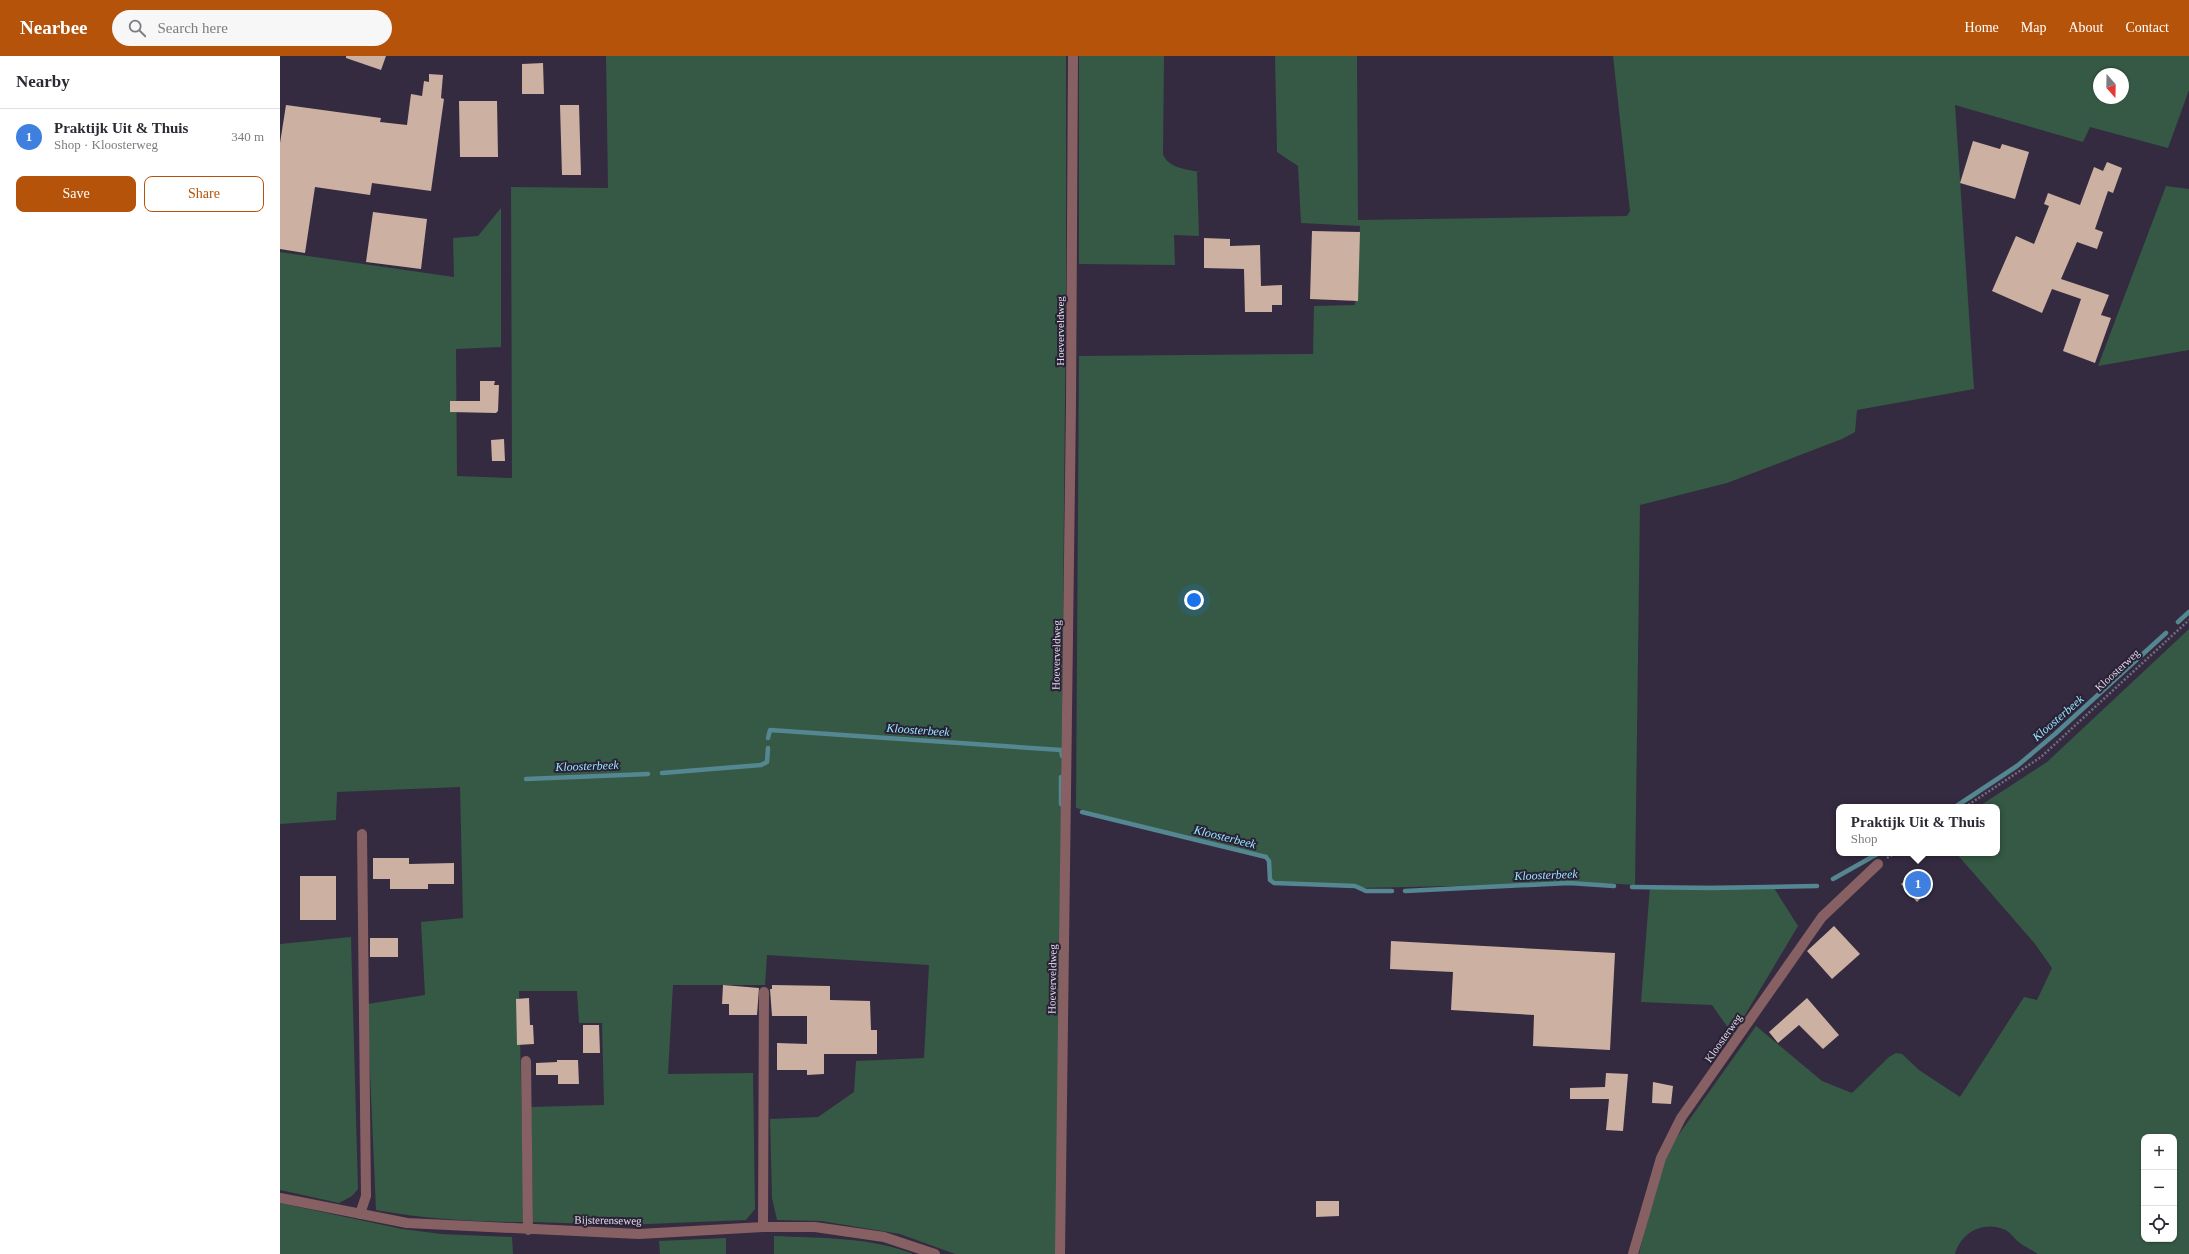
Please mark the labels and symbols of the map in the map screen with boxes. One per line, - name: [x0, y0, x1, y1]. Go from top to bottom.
- north arrow: [2093, 68, 2129, 104]
- street label: Hoeverveldweg: [1054, 296, 1066, 366]
- your location: [1184, 590, 1204, 610]
- street label: Hoeverveldweg: [1049, 620, 1063, 690]
- street label: Kloosterweg: [2092, 646, 2142, 694]
- water label: Kloosterbeek: [2029, 692, 2087, 745]
- water label: Kloosterbeek: [885, 721, 951, 739]
- water label: Kloosterbeek: [554, 758, 620, 774]
- water label: Kloosterbeek: [1192, 822, 1258, 852]
- water label: Kloosterbeek: [1513, 867, 1579, 883]
- pin: 1: [1905, 869, 1931, 899]
- street label: Hoeverveldweg: [1045, 944, 1059, 1014]
- street label: Kloosterweg: [1702, 1011, 1744, 1064]
- street label: Bijsterenseweg: [574, 1213, 642, 1227]

